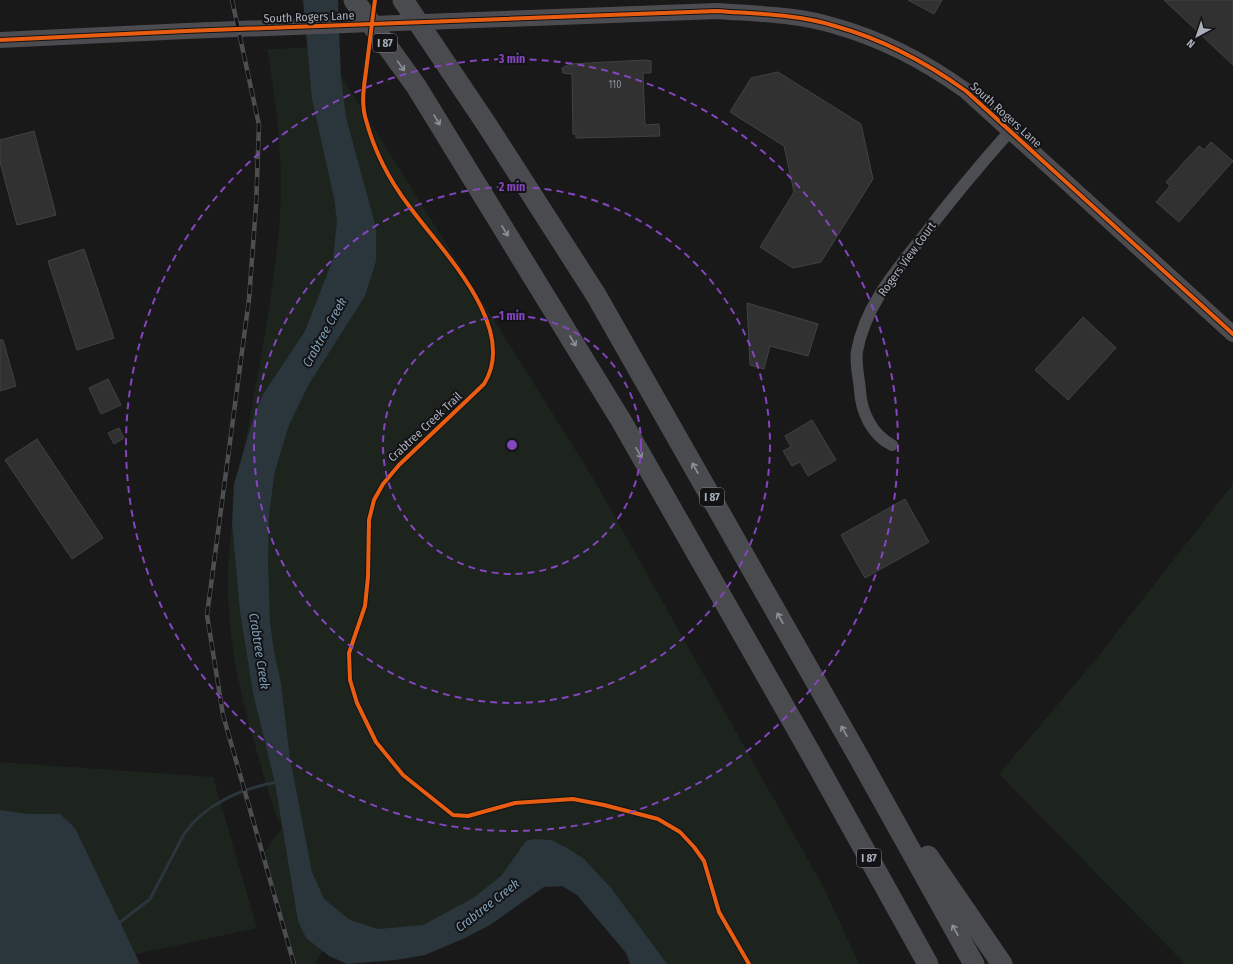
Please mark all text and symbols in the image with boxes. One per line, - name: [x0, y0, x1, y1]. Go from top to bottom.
- street label: South Rogers Lane: [263, 8, 355, 26]
- north arrow: [1177, 16, 1217, 56]
- road number: I 87: [373, 34, 397, 52]
- text: N: [1184, 36, 1198, 50]
- text: 3 min: [498, 52, 525, 66]
- one-way arrow: [397, 60, 405, 71]
- house number: 110: [609, 79, 621, 91]
- street label: South Rogers Lane: [968, 79, 1045, 151]
- one-way arrow: [433, 114, 441, 126]
- text: 2 min: [498, 180, 525, 194]
- street label: Rogers View Court: [875, 219, 939, 299]
- one-way arrow: [501, 225, 509, 237]
- water label: Crabtree Creek: [299, 294, 350, 370]
- text: 1 min: [499, 309, 525, 323]
- one-way arrow: [569, 335, 577, 347]
- street label: Crabtree Creek Trail: [385, 389, 465, 465]
- centre of rings: [505, 438, 519, 452]
- one-way arrow: [636, 447, 644, 459]
- one-way arrow: [691, 462, 699, 474]
- road number: I 87: [700, 488, 724, 506]
- water label: Crabtree Creek: [246, 612, 273, 691]
- one-way arrow: [776, 612, 784, 624]
- one-way arrow: [840, 725, 847, 737]
- road number: I 87: [857, 849, 881, 867]
- water label: Crabtree Creek: [452, 875, 523, 935]
- one-way arrow: [951, 924, 958, 936]

